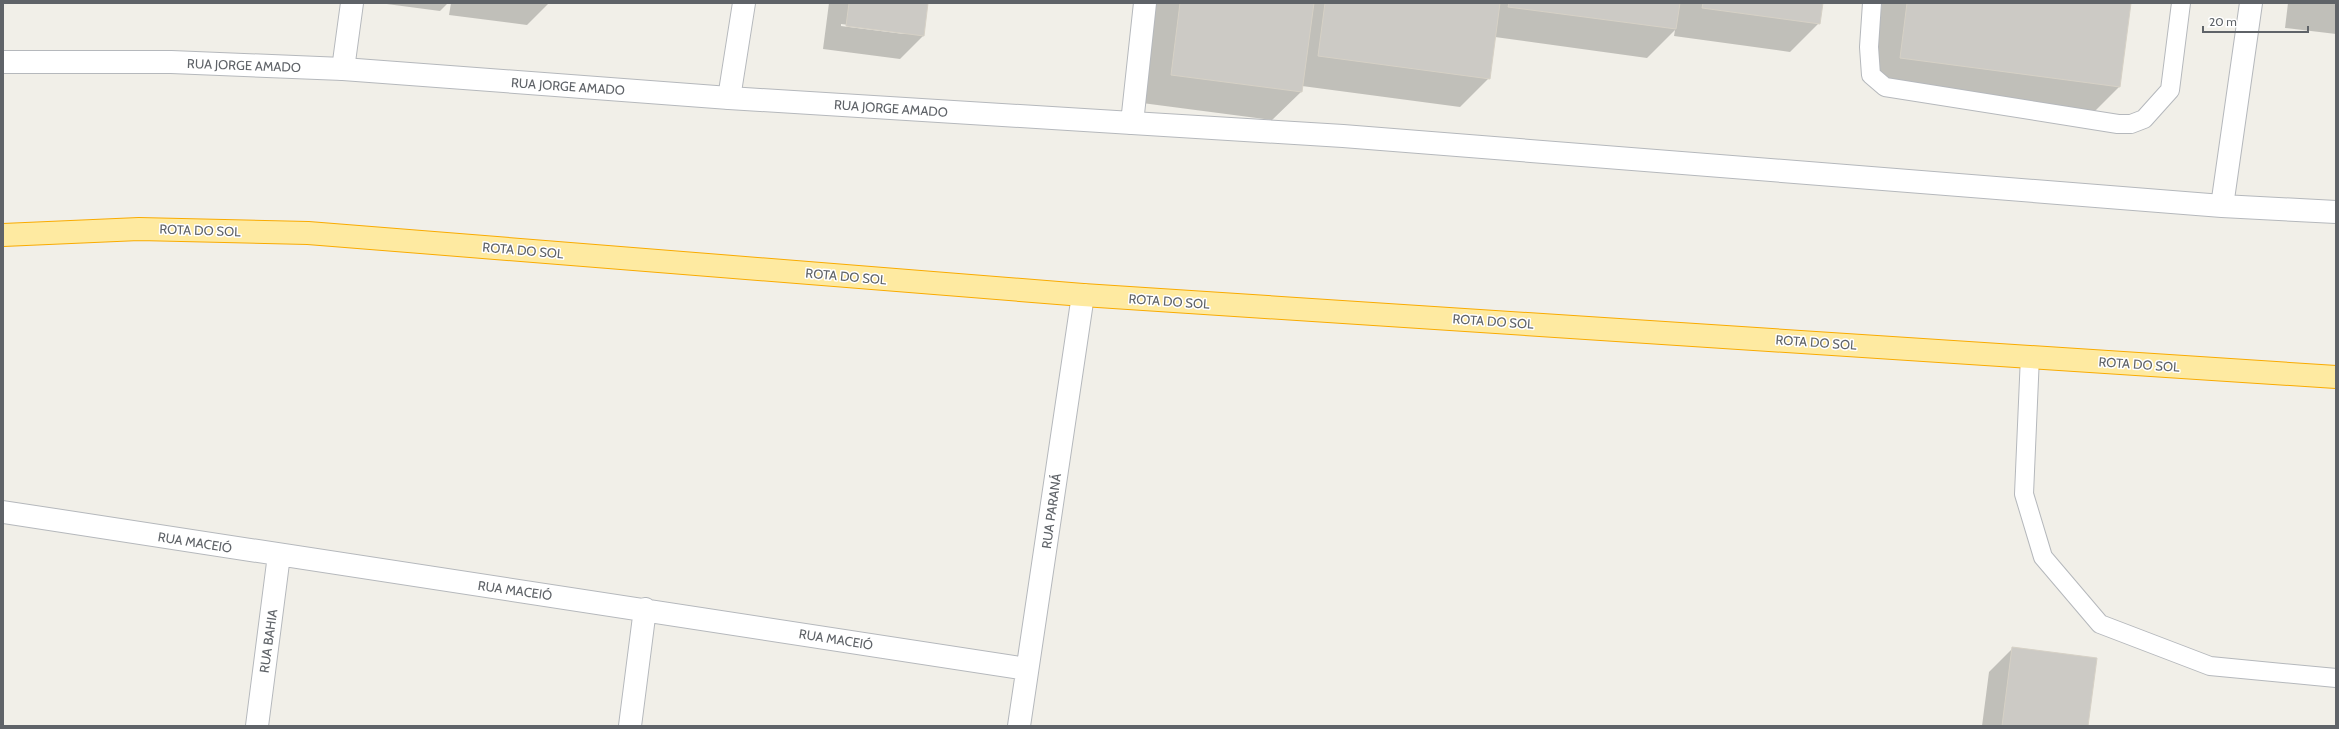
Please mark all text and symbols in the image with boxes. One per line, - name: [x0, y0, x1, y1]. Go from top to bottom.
- scale bar: [2203, 8, 2308, 34]
- text: 20 m: [2209, 14, 2237, 29]
- street label: RUA JORGE AMADO: [187, 55, 301, 75]
- street label: RUA JORGE AMADO: [511, 74, 625, 98]
- street label: RUA JORGE AMADO: [834, 96, 948, 120]
- street label: ROTA DO SOL: [159, 221, 241, 239]
- street label: ROTA DO SOL: [482, 238, 565, 262]
- street label: ROTA DO SOL: [805, 264, 888, 288]
- street label: ROTA DO SOL: [1128, 290, 1211, 312]
- street label: ROTA DO SOL: [1452, 310, 1535, 332]
- street label: ROTA DO SOL: [1775, 331, 1858, 353]
- street label: ROTA DO SOL: [2098, 353, 2181, 375]
- street label: RUA PARANÁ: [1037, 472, 1064, 550]
- street label: RUA MACEIÓ: [157, 528, 233, 556]
- street label: RUA MACEIÓ: [477, 577, 553, 603]
- street label: RUA BAHIA: [256, 608, 280, 674]
- street label: RUA MACEIÓ: [798, 625, 874, 653]

